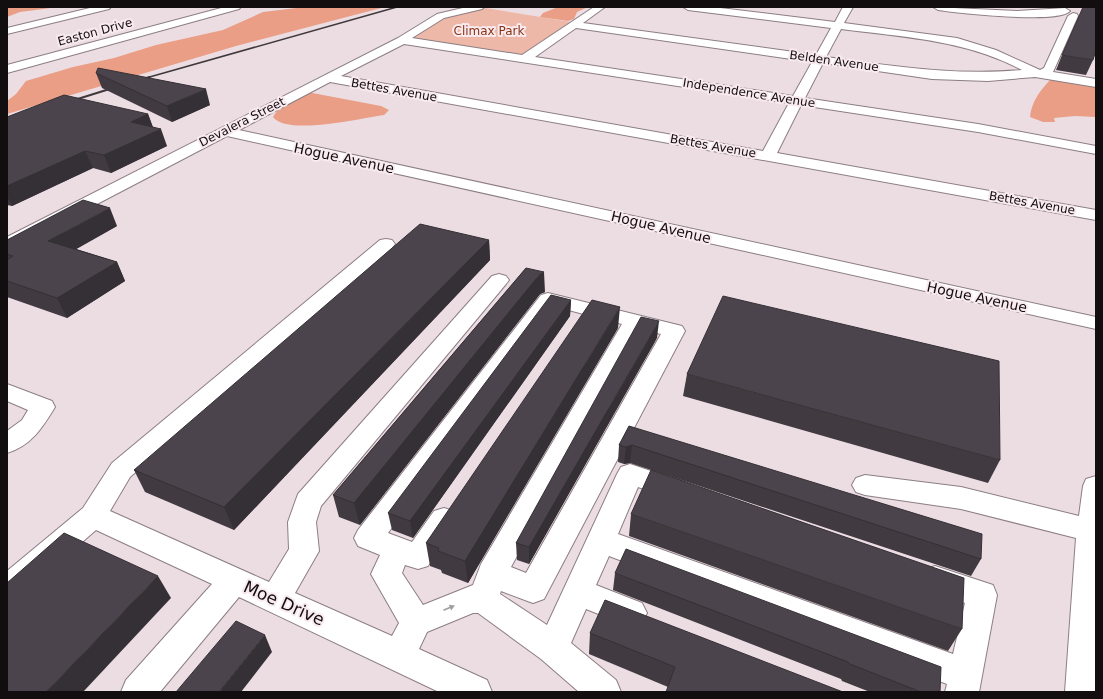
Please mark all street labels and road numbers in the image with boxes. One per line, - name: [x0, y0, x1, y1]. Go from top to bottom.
- street label: Easton Drive: [56, 15, 134, 49]
- street label: Belden Avenue: [788, 48, 880, 74]
- street label: Bettes Avenue: [350, 76, 438, 104]
- street label: Independence Avenue: [682, 76, 816, 110]
- street label: Devalera Street: [197, 94, 287, 150]
- street label: Bettes Avenue: [669, 132, 757, 160]
- street label: Hogue Avenue: [292, 140, 396, 176]
- street label: Bettes Avenue: [988, 189, 1076, 217]
- street label: Hogue Avenue: [610, 208, 712, 246]
- street label: Hogue Avenue: [925, 279, 1029, 315]
- street label: Moe Drive: [241, 576, 327, 630]

